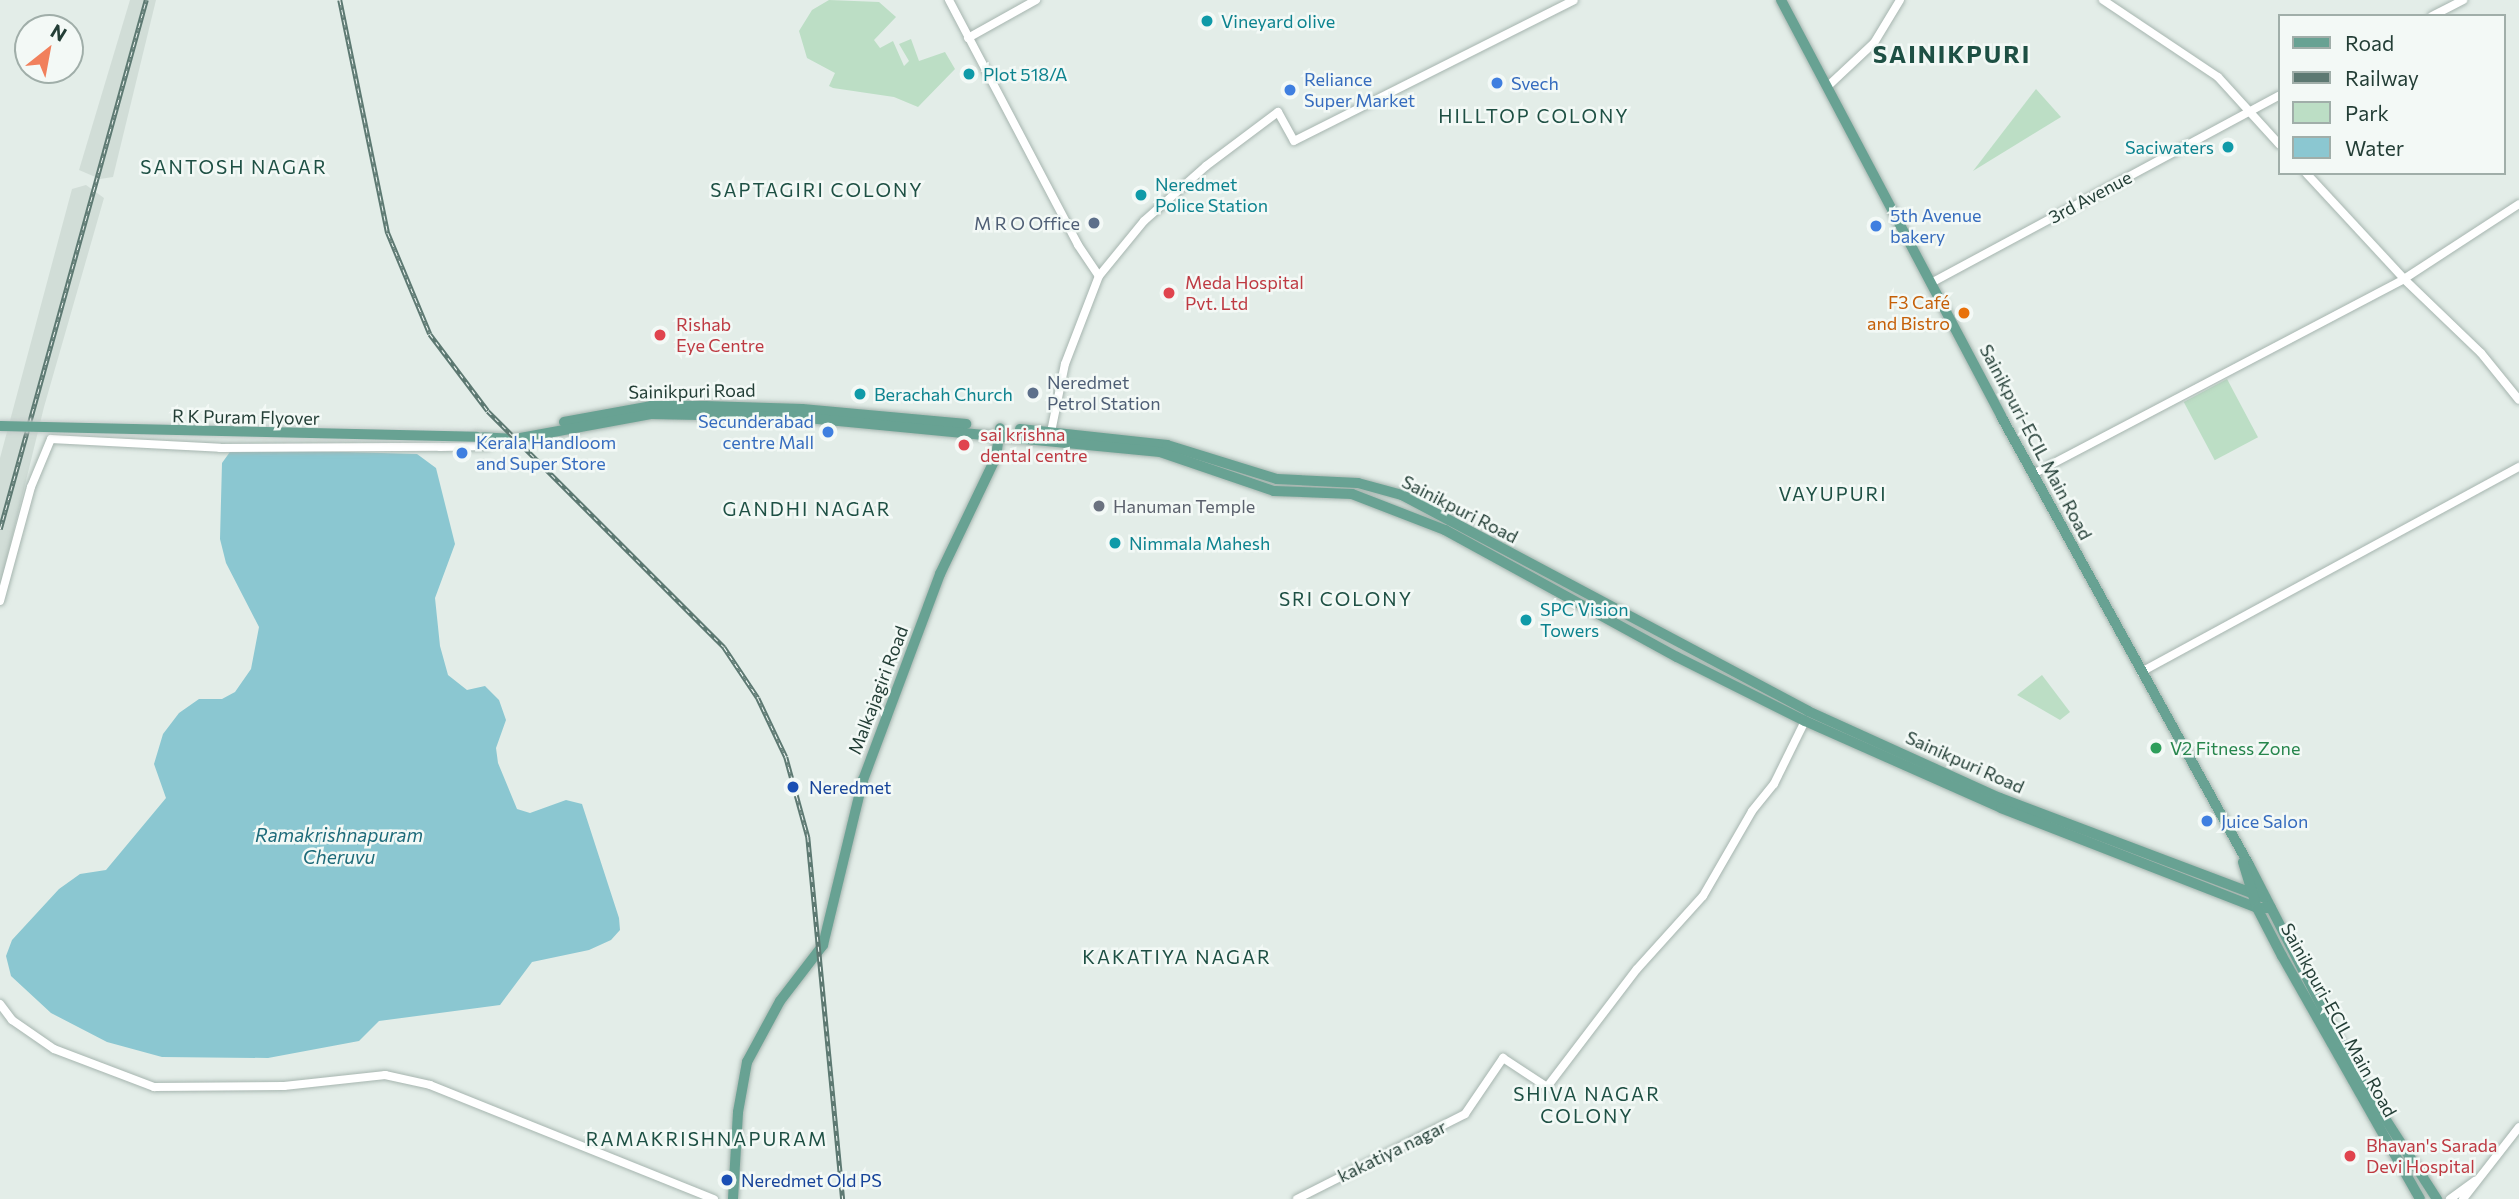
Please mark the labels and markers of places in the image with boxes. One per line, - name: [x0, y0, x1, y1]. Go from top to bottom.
- place label: Vineyard olive: [1221, 10, 1335, 32]
- marker: Vineyard olive: [1199, 13, 1215, 29]
- place label: Plot 518/A: [983, 63, 1067, 85]
- marker: Plot 518/A: [961, 66, 977, 82]
- place label: Reliance Super Market: [1304, 69, 1415, 112]
- place label: Svech: [1511, 72, 1559, 94]
- marker: Svech: [1489, 75, 1505, 91]
- marker: Reliance Super Market: [1282, 82, 1298, 98]
- place label: Saciwaters: [2125, 136, 2214, 158]
- marker: Saciwaters: [2220, 139, 2236, 155]
- place label: Neredmet Police Station: [1155, 174, 1268, 216]
- marker: Neredmet Police Station: [1133, 187, 1149, 203]
- place label: 5th Avenue bakery: [1890, 205, 1981, 248]
- place label: M R O Office: [974, 212, 1080, 234]
- marker: M R O Office: [1086, 215, 1102, 231]
- marker: 5th Avenue bakery: [1868, 218, 1884, 234]
- place label: Meda Hospital Pvt. Ltd: [1185, 272, 1304, 314]
- marker: Meda Hospital Pvt. Ltd: [1159, 283, 1179, 303]
- place label: F3 Café and Bistro: [1867, 292, 1950, 334]
- marker: F3 Café and Bistro: [1956, 305, 1972, 321]
- place label: Rishab Eye Centre: [676, 314, 764, 356]
- marker: Rishab Eye Centre: [650, 325, 670, 345]
- place label: Neredmet Petrol Station: [1047, 372, 1161, 414]
- place label: Berachah Church: [874, 383, 1013, 405]
- marker: Neredmet Petrol Station: [1025, 385, 1041, 401]
- marker: Berachah Church: [852, 386, 868, 402]
- place label: Secunderabad centre Mall: [698, 411, 814, 453]
- marker: Secunderabad centre Mall: [820, 424, 836, 440]
- place label: sai krishna dental centre: [980, 424, 1087, 466]
- place label: Kerala Handloom and Super Store: [476, 432, 616, 474]
- marker: sai krishna dental centre: [954, 435, 974, 455]
- marker: Kerala Handloom and Super Store: [454, 445, 470, 461]
- place label: Hanuman Temple: [1113, 495, 1255, 517]
- marker: Hanuman Temple: [1091, 498, 1107, 514]
- place label: Nimmala Mahesh: [1129, 532, 1270, 554]
- marker: Nimmala Mahesh: [1107, 535, 1123, 551]
- place label: SPC Vision Towers: [1540, 599, 1628, 642]
- marker: SPC Vision Towers: [1518, 612, 1534, 628]
- place label: V2 Fitness Zone: [2170, 737, 2300, 759]
- marker: V2 Fitness Zone: [2148, 740, 2164, 756]
- place label: Neredmet: [809, 776, 891, 798]
- marker: Neredmet: [783, 777, 803, 797]
- place label: Juice Salon: [2221, 810, 2308, 832]
- marker: Juice Salon: [2199, 813, 2215, 829]
- place label: Bhavan's Sarada Devi Hospital: [2366, 1135, 2497, 1178]
- marker: Bhavan's Sarada Devi Hospital: [2340, 1146, 2360, 1166]
- place label: Neredmet Old PS: [741, 1169, 882, 1191]
- marker: Neredmet Old PS: [719, 1172, 735, 1188]

